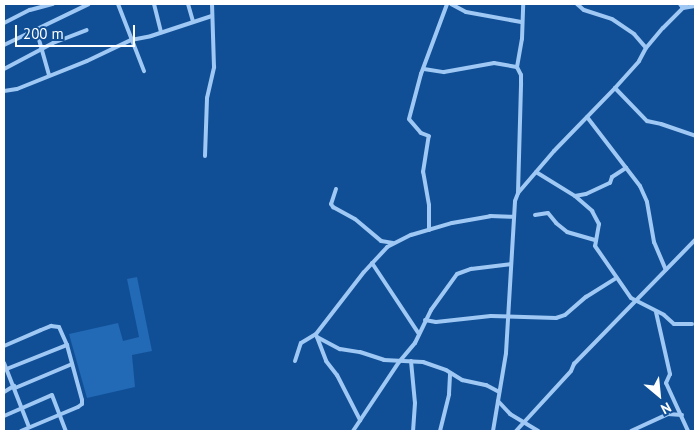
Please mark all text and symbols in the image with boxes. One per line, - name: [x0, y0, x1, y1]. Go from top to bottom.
- scale bar: [18, 15, 138, 47]
- text: 200 m: [23, 24, 64, 43]
- north arrow: [634, 370, 684, 420]
- text: N: [658, 398, 674, 418]

